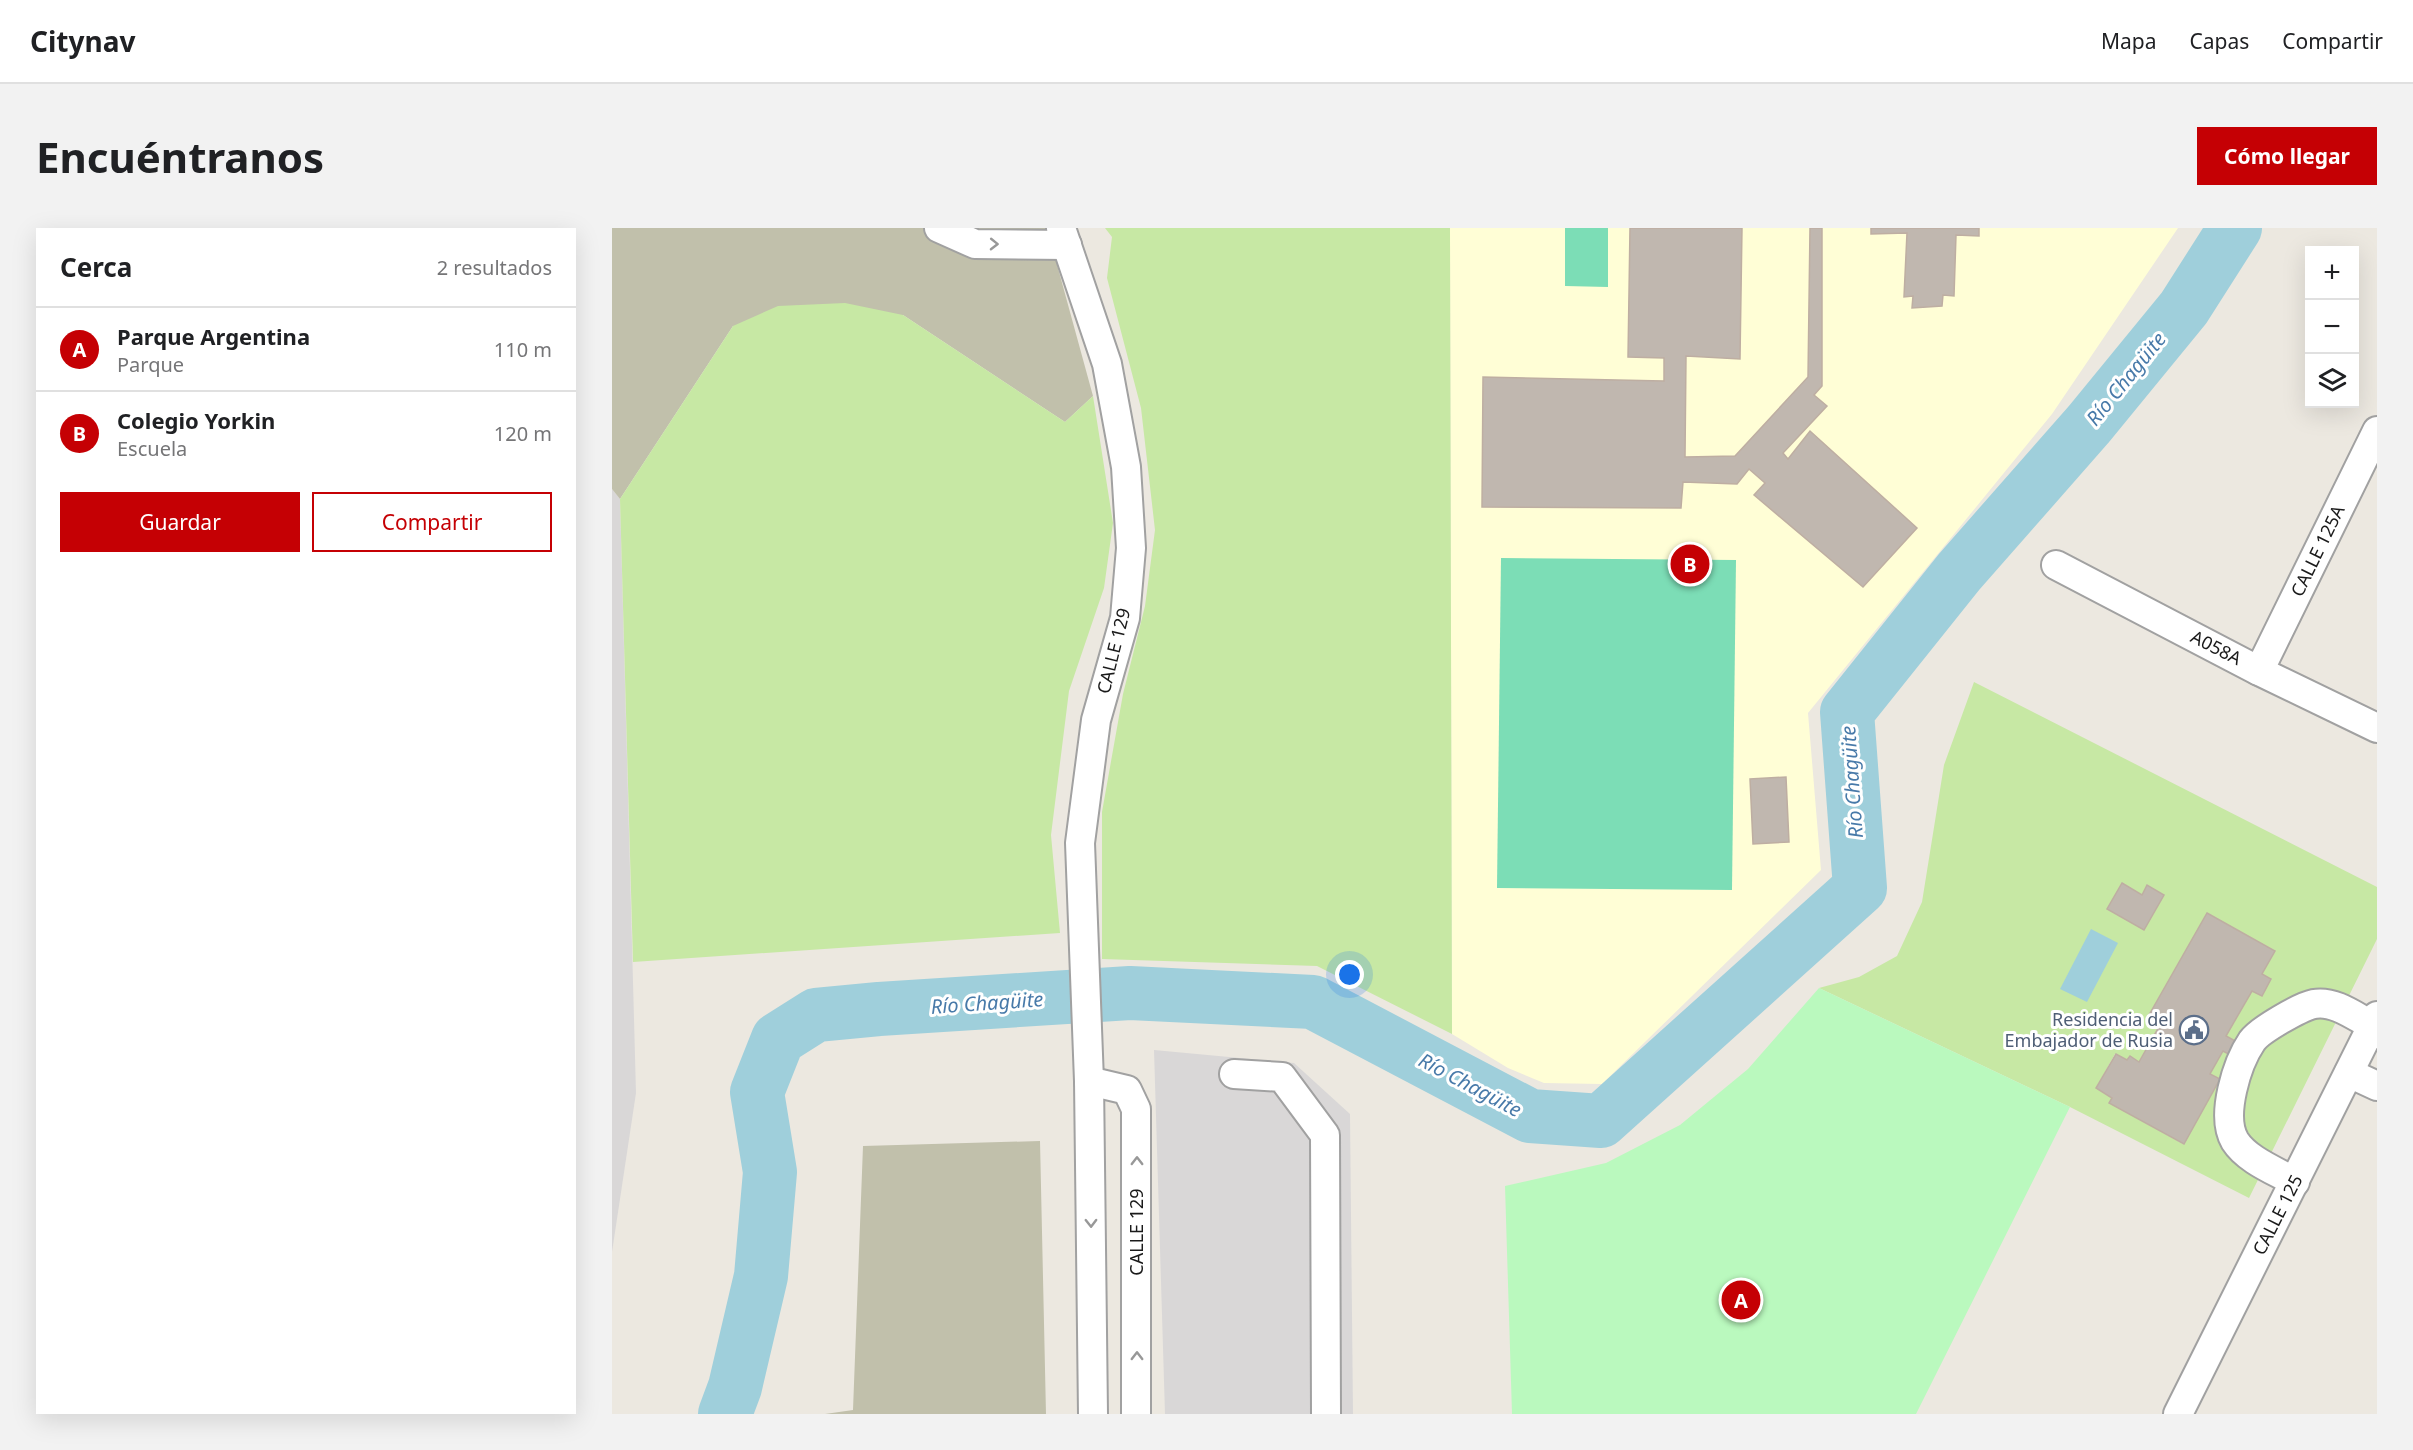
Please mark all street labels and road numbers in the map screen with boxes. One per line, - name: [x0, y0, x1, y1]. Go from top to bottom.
- street label: CALLE 125A: [2285, 500, 2350, 600]
- street label: CALLE 129: [1091, 605, 1135, 696]
- street label: A058A: [2187, 624, 2246, 670]
- street label: CALLE 125: [2247, 1170, 2308, 1259]
- street label: CALLE 129: [1124, 1188, 1148, 1276]

